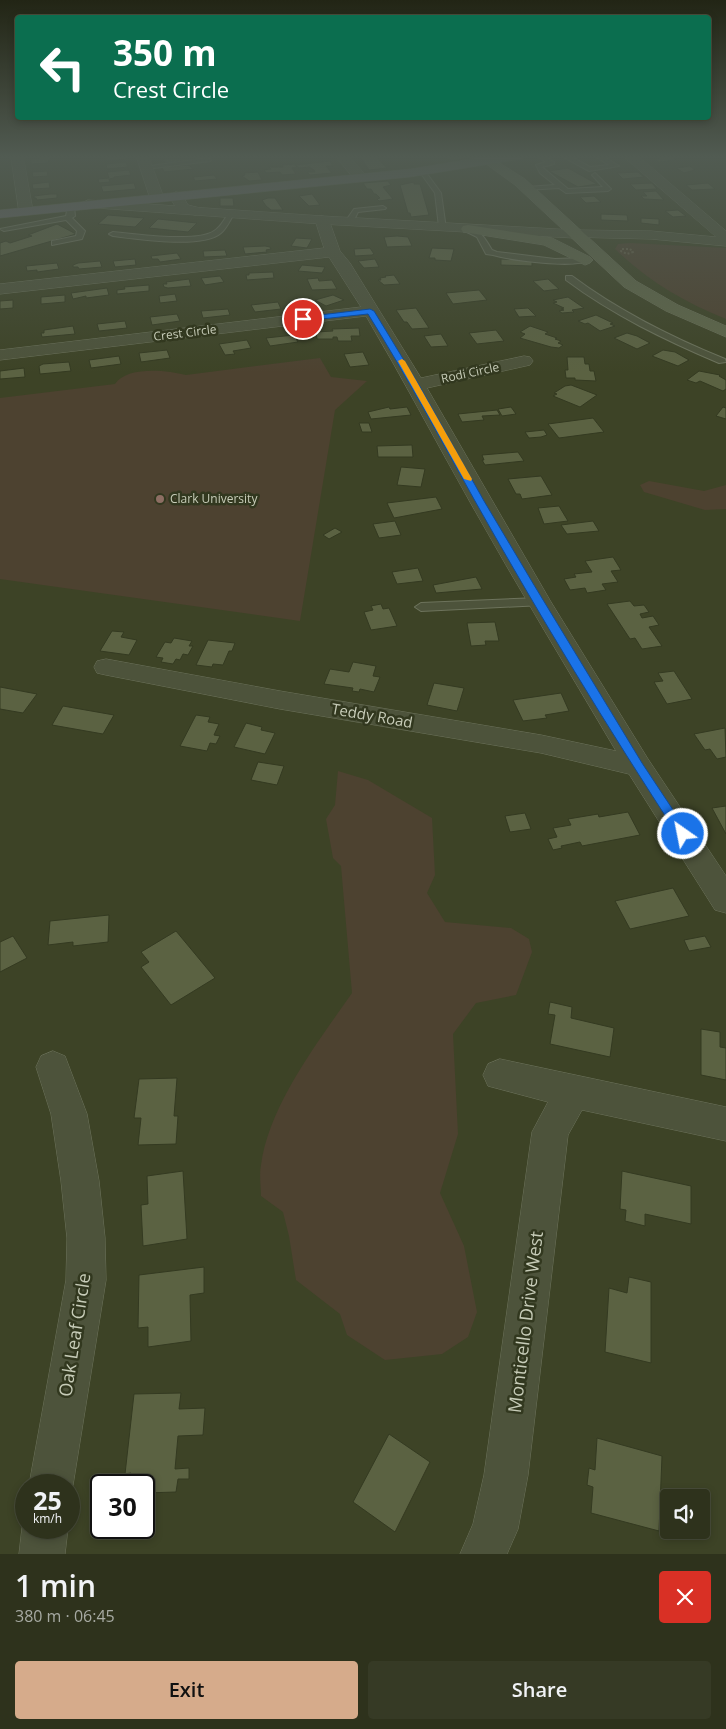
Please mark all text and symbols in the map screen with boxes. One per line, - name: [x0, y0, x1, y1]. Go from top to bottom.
- text: 350 m: [113, 29, 217, 76]
- icon: left: [30, 35, 95, 100]
- text: Crest Circle: [113, 74, 229, 104]
- pin: [282, 298, 324, 340]
- icon: arrive: [289, 305, 317, 333]
- street label: Crest Circle: [152, 320, 218, 345]
- street label: Rodi Circle: [439, 358, 501, 387]
- place label: Clark University: [170, 490, 258, 507]
- marker: Clark University: [154, 493, 166, 505]
- street label: Teddy Road: [330, 698, 414, 732]
- position arrow: [656, 807, 708, 859]
- street label: Monticello Drive West: [502, 1230, 548, 1414]
- street label: Oak Leaf Circle: [52, 1271, 96, 1398]
- speed limit sign: 30: [90, 1474, 155, 1539]
- text: 25: [33, 1483, 62, 1517]
- map controls: [660, 1489, 710, 1539]
- button: sound: [660, 1489, 710, 1539]
- text: km/h: [33, 1510, 62, 1527]
- text: 1 min: [15, 1565, 96, 1606]
- button: close: [659, 1571, 711, 1623]
- text: 380 m · 06:45: [15, 1605, 115, 1627]
- button: Exit: [15, 1661, 358, 1719]
- button: Share: [368, 1661, 711, 1719]

